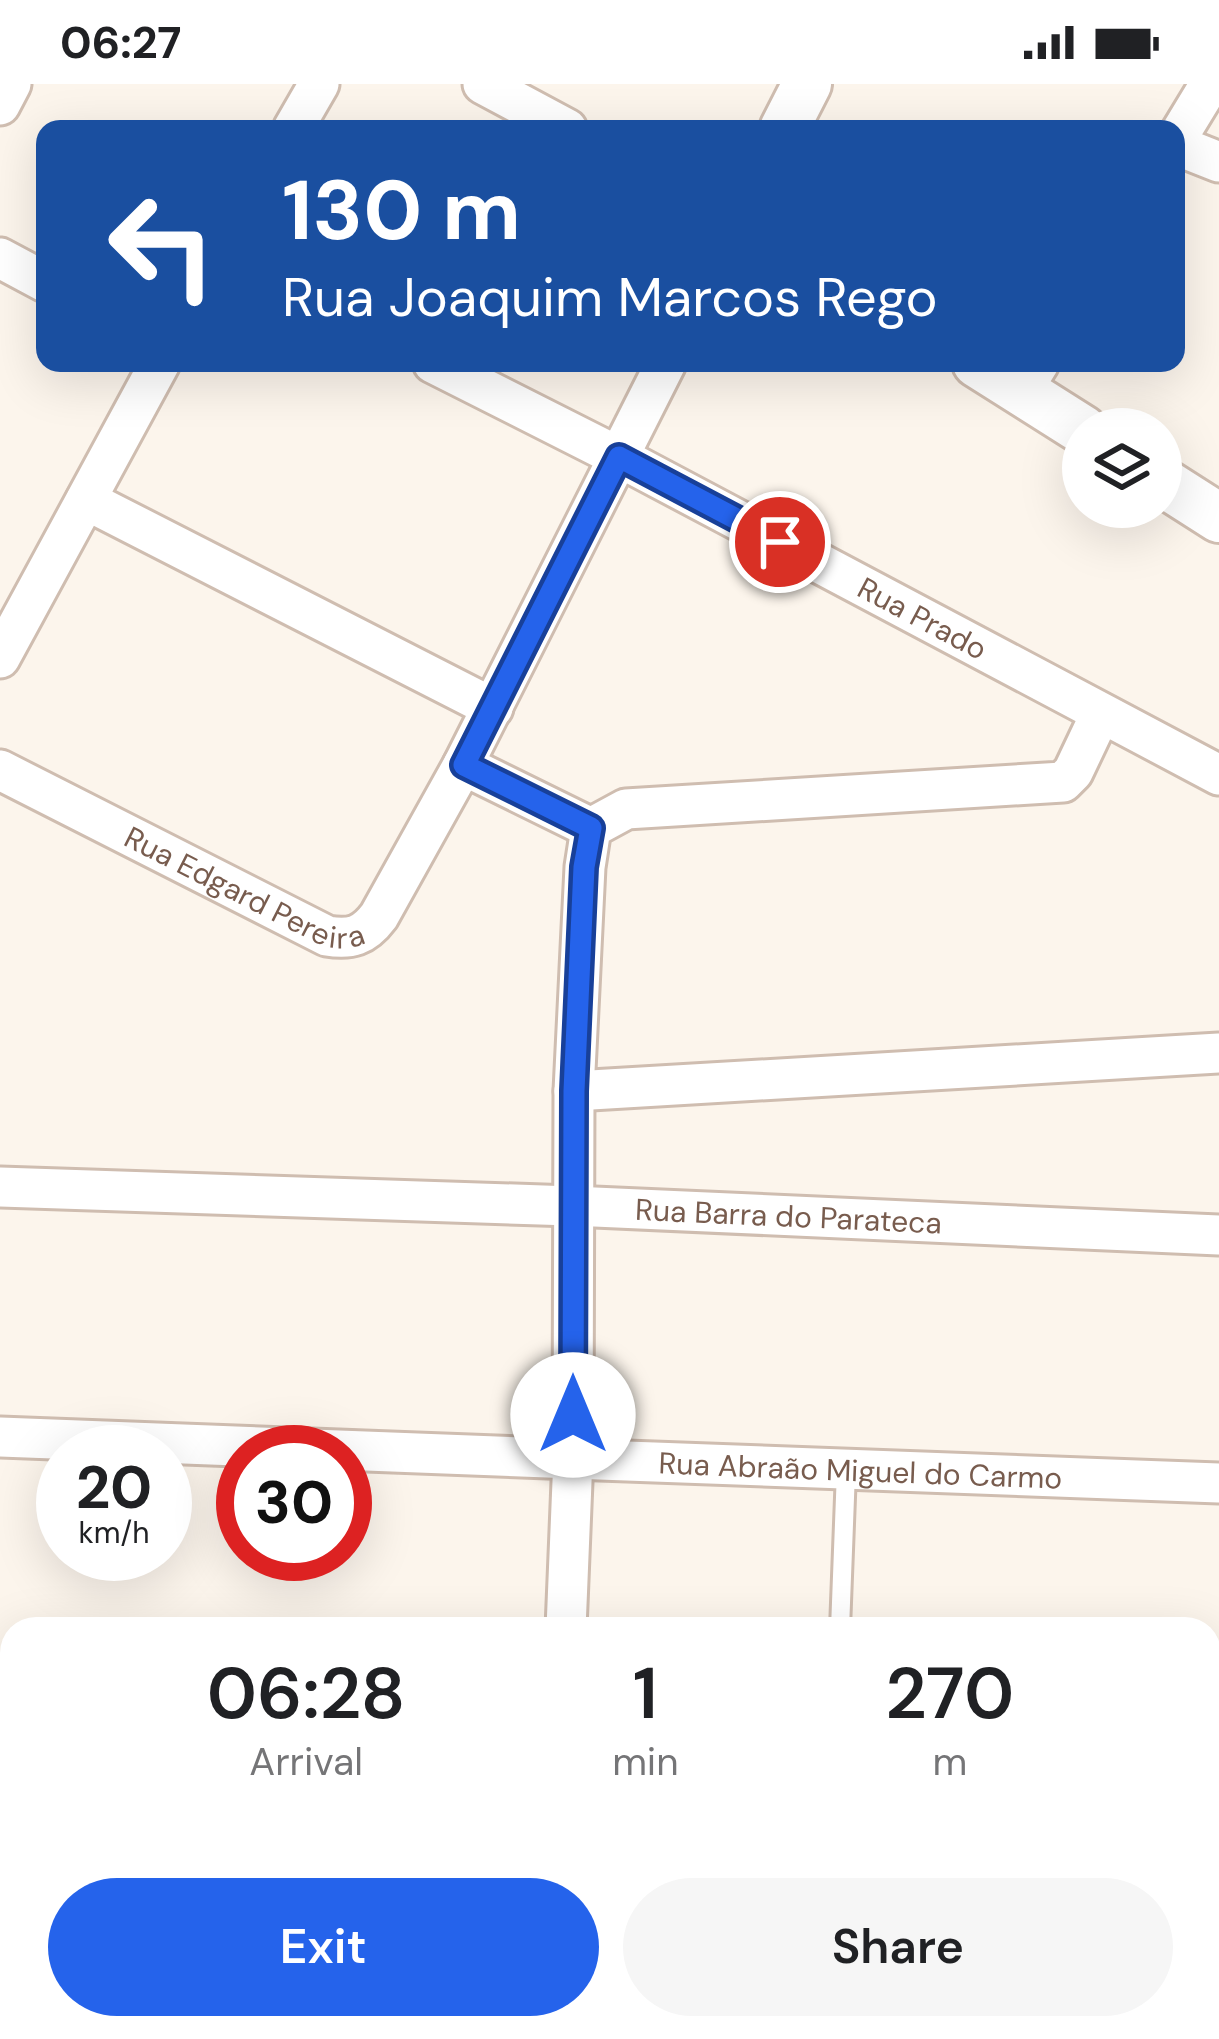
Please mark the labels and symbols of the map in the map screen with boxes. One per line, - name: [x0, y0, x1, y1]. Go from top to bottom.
- pin: [729, 491, 831, 593]
- street label: Rua Prado: [851, 568, 994, 668]
- street label: Rua Edgard Pereira: [118, 817, 369, 957]
- street label: Rua Barra do Parateca: [634, 1189, 943, 1242]
- position arrow: [510, 1352, 636, 1478]
- speed limit sign: 30: [216, 1425, 372, 1581]
- street label: Rua Abraão Miguel do Carmo: [658, 1443, 1063, 1497]

